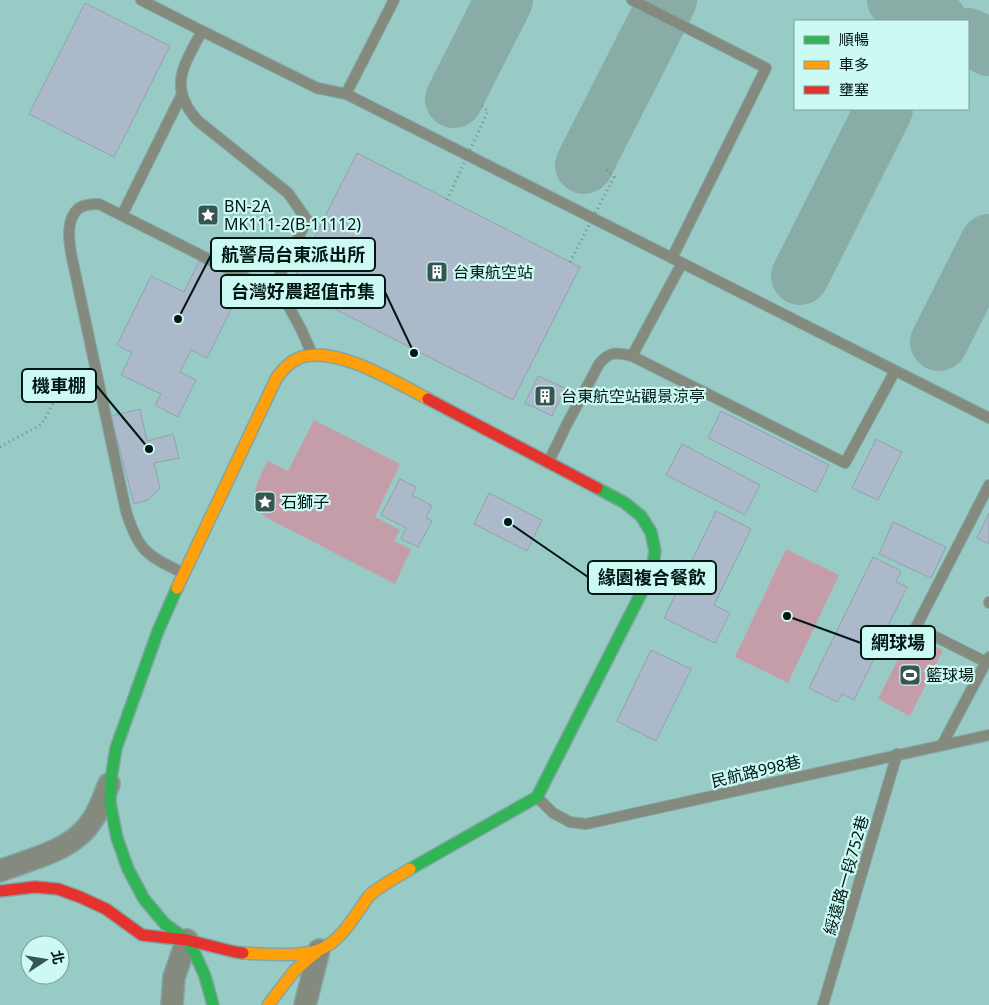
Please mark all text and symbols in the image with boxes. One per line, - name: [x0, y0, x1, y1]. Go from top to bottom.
- legend: [794, 20, 969, 110]
- text: 順暢: [839, 29, 869, 49]
- text: 車多: [839, 54, 869, 74]
- text: 壅塞: [839, 79, 869, 99]
- place label: BN-2A MK111-2(B-11112): [224, 195, 361, 235]
- place icon: BN-2A MK111-2(B-11112): [196, 203, 220, 227]
- callout: 航警局台東派出所: [211, 238, 375, 271]
- text: 航警局台東派出所: [221, 242, 365, 266]
- building icon: 台東航空站: [425, 260, 449, 284]
- place label: 台東航空站: [453, 261, 533, 283]
- callout: 台灣好農超值市集: [221, 275, 385, 308]
- text: 台灣好農超值市集: [231, 279, 375, 303]
- callout: 機車棚: [22, 369, 96, 402]
- text: 機車棚: [32, 373, 86, 397]
- building icon: 台東航空站觀景涼亭: [533, 384, 557, 408]
- place label: 台東航空站觀景涼亭: [561, 385, 705, 407]
- place icon: 石獅子: [253, 490, 277, 514]
- place label: 石獅子: [281, 491, 329, 513]
- callout: 緣園複合餐飲: [588, 561, 716, 594]
- text: 緣園複合餐飲: [598, 565, 706, 589]
- callout: 網球場: [861, 626, 935, 659]
- text: 網球場: [871, 630, 925, 654]
- sports icon: 籃球場: [898, 663, 922, 687]
- place label: 籃球場: [926, 664, 974, 686]
- street label: 民航路998巷: [709, 750, 803, 792]
- street label: 綏遠路一段752巷: [818, 813, 874, 937]
- north arrow: [20, 935, 70, 985]
- text: 北: [47, 948, 69, 966]

